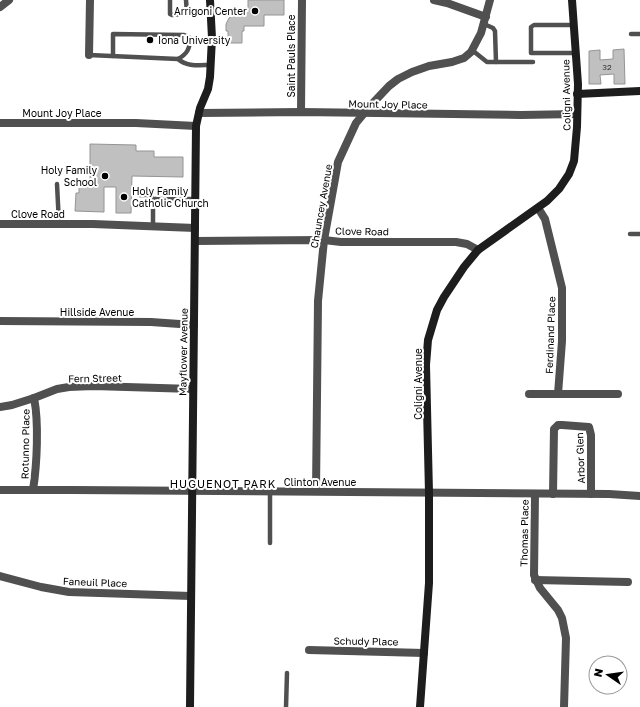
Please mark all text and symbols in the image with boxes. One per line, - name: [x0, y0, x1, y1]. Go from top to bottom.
- place label: Arrigoni Center: [174, 5, 247, 17]
- marker: Arrigoni Center: [250, 6, 260, 16]
- street label: Saint Pauls Place: [285, 14, 297, 98]
- place label: Iona University: [158, 34, 231, 46]
- marker: Iona University: [145, 35, 155, 45]
- street label: Coligni Avenue: [559, 59, 573, 131]
- house number: 32: [602, 62, 612, 72]
- street label: Mount Joy Place: [348, 97, 428, 111]
- street label: Mount Joy Place: [22, 107, 102, 119]
- street label: Chauncey Avenue: [308, 163, 334, 249]
- place label: Holy Family School: [41, 164, 97, 188]
- marker: Holy Family School: [100, 171, 110, 181]
- place label: Holy Family Catholic Church: [132, 185, 209, 209]
- marker: Holy Family Catholic Church: [119, 192, 129, 202]
- street label: Clove Road: [11, 208, 65, 220]
- street label: Clove Road: [335, 225, 389, 237]
- street label: Ferdinand Place: [543, 296, 557, 374]
- street label: Hillside Avenue: [60, 306, 134, 318]
- street label: Mayflower Avenue: [176, 308, 190, 396]
- street label: Coligni Avenue: [412, 348, 424, 420]
- street label: Fern Street: [68, 372, 122, 384]
- street label: Rotunno Place: [18, 409, 32, 479]
- street label: Arbor Glen: [573, 432, 587, 484]
- street label: Clinton Avenue: [284, 476, 357, 488]
- district label: HUGUENOT PARK: [170, 477, 276, 490]
- street label: Thomas Place: [517, 499, 531, 567]
- street label: Faneuil Place: [63, 575, 128, 589]
- street label: Schudy Place: [333, 634, 399, 648]
- north arrow: [588, 655, 628, 695]
- text: N: [590, 667, 605, 678]

